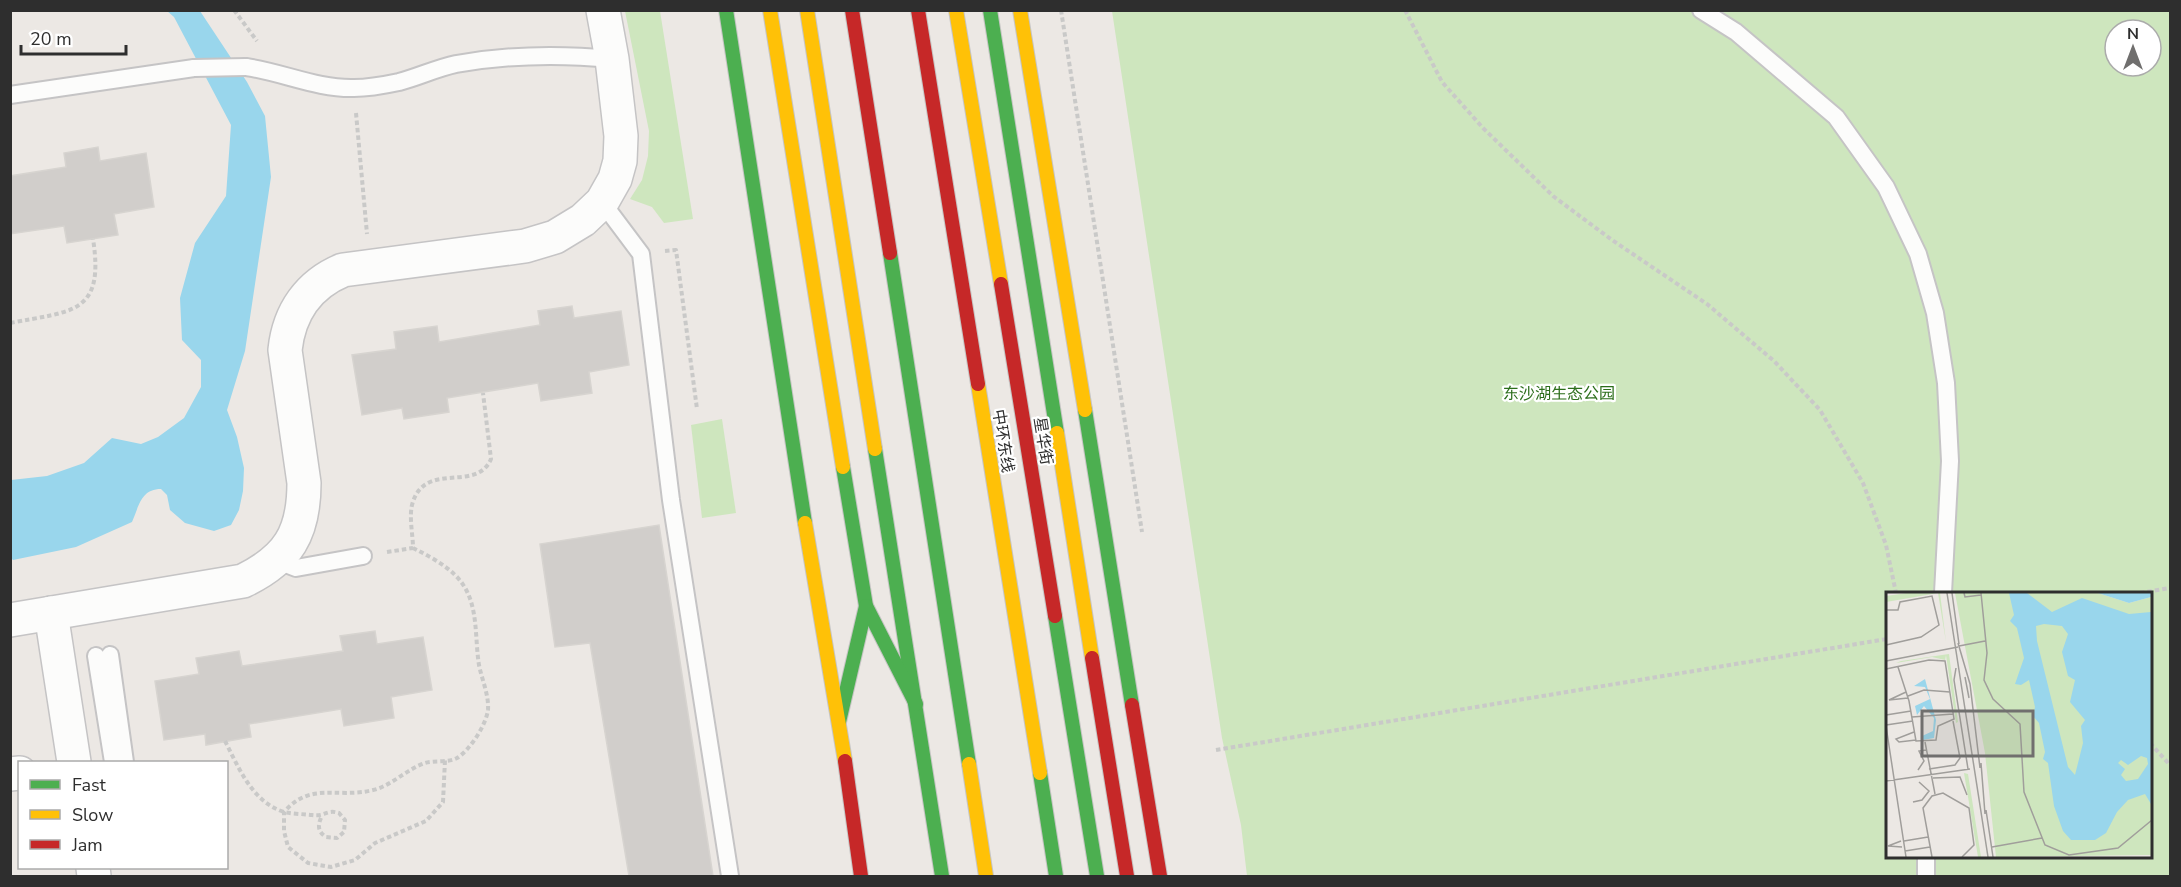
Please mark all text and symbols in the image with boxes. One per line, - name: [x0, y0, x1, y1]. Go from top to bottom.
- scale bar: [21, 18, 126, 56]
- north arrow: [2103, 18, 2163, 78]
- text: N: [2127, 23, 2139, 45]
- text: 20 m: [30, 27, 72, 51]
- park label: 东沙湖生态公园: [1503, 383, 1615, 405]
- street label: 中环东线: [987, 408, 1019, 474]
- street label: 星华街: [1028, 416, 1058, 466]
- inset map: [1886, 592, 2151, 857]
- legend: [18, 761, 228, 869]
- text: Fast: [72, 773, 107, 797]
- text: Slow: [72, 803, 113, 827]
- text: Jam: [71, 833, 103, 857]

